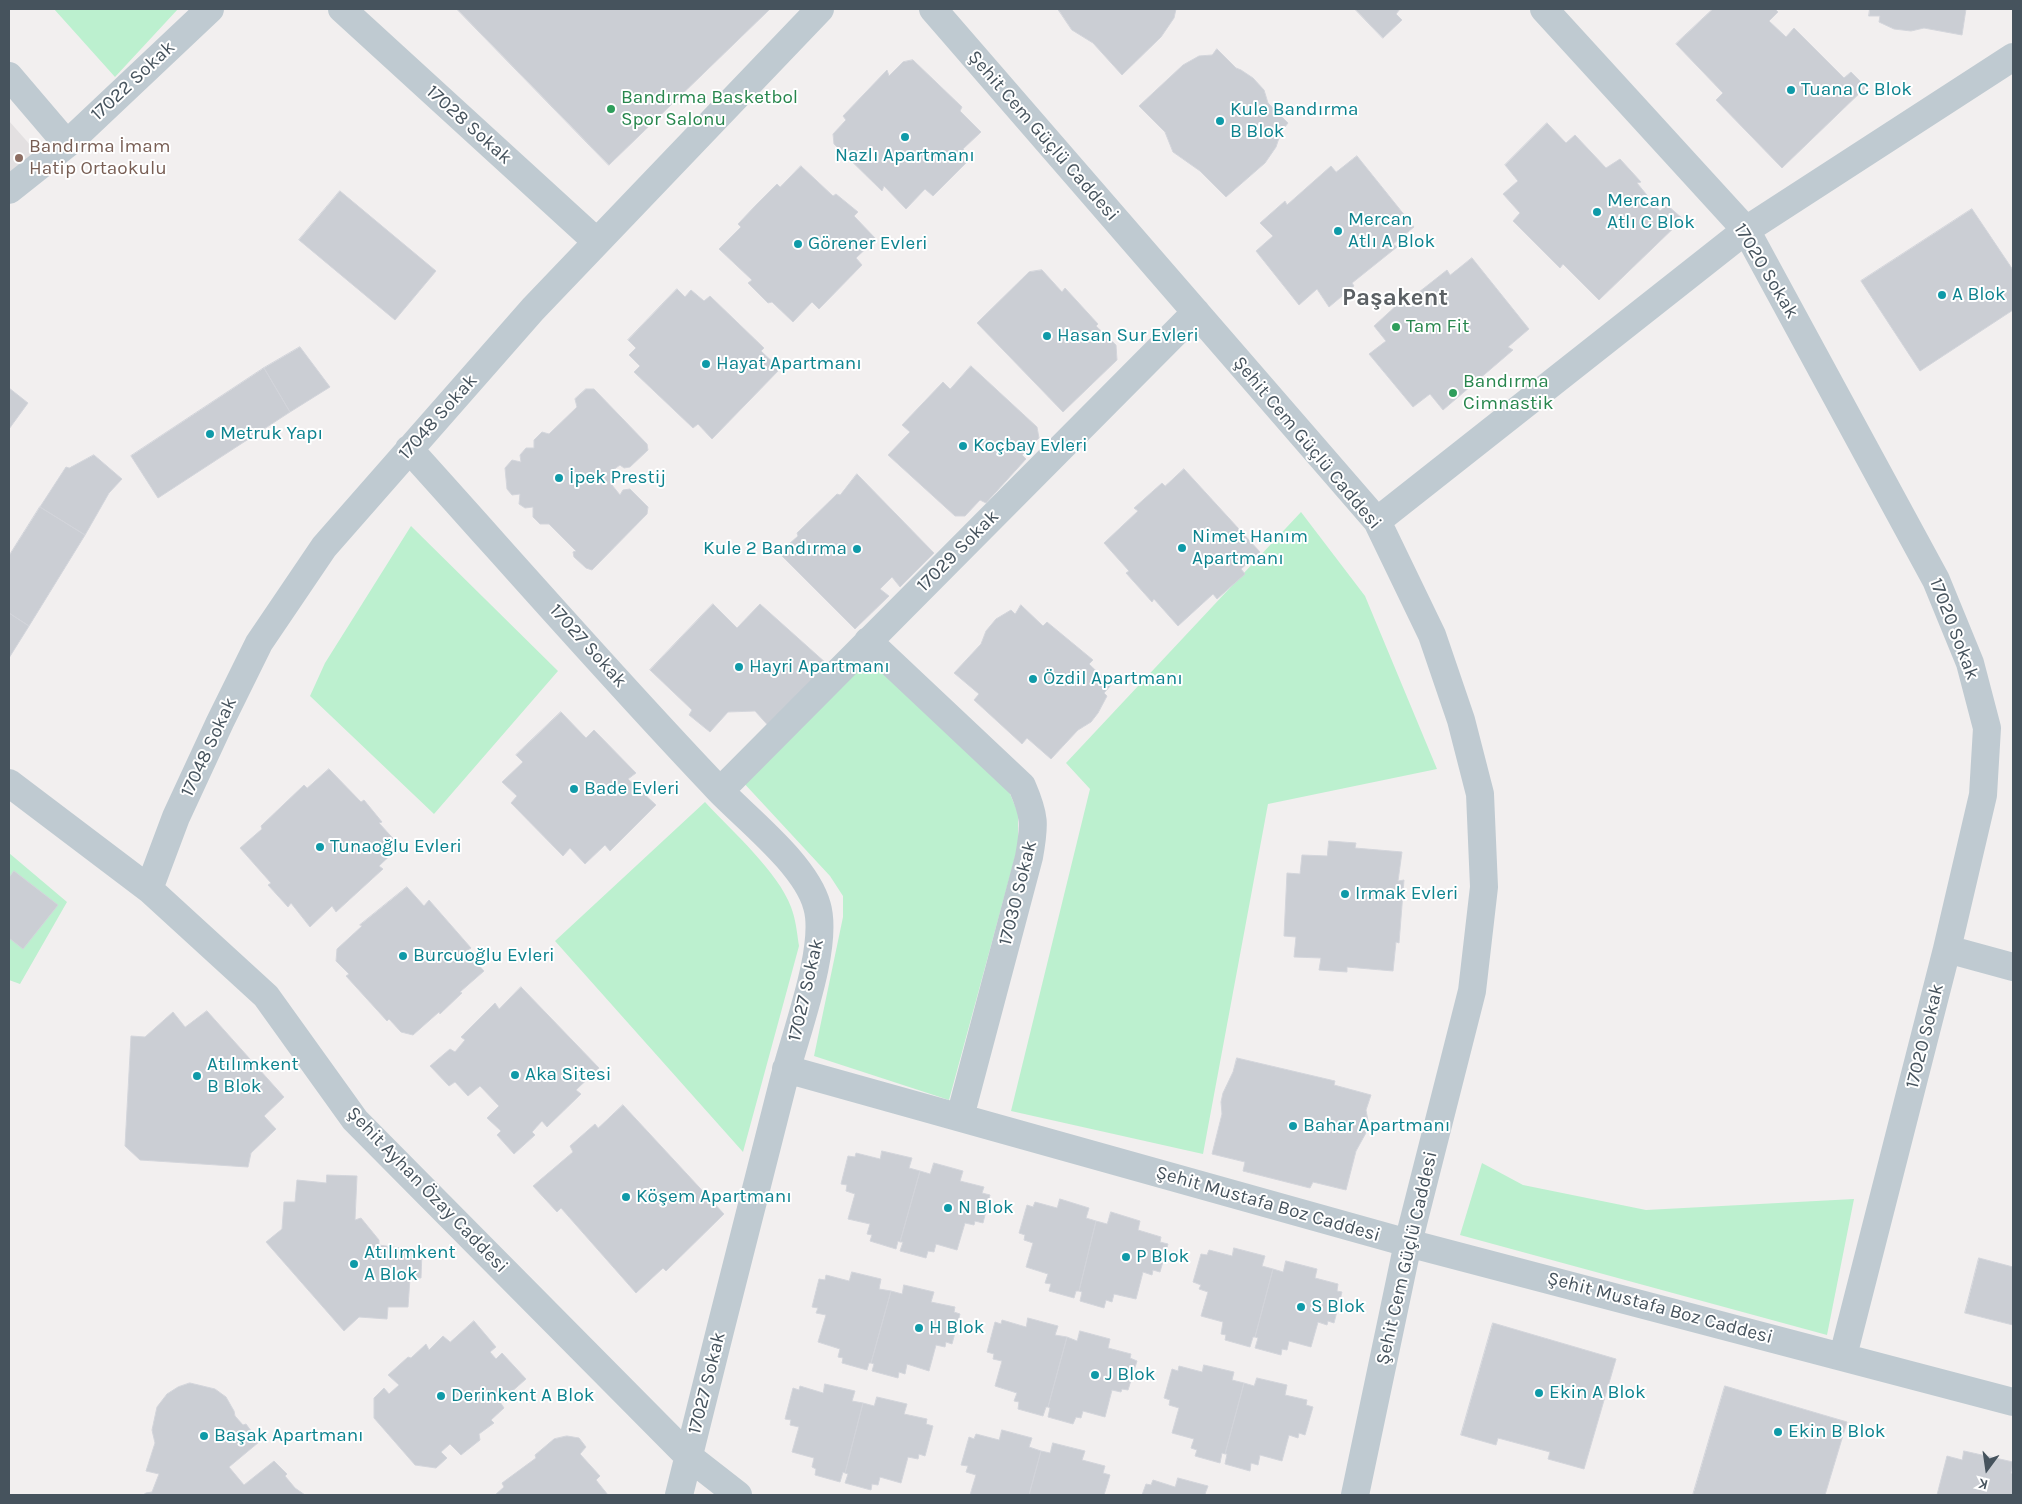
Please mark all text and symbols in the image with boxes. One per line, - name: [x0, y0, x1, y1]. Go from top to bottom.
- street label: 17022 Sokak: [86, 36, 180, 126]
- street label: Şehit Cem Güçlü Caddesi: [963, 46, 1123, 226]
- place label: Tuana C Blok: [1801, 79, 1912, 101]
- street label: 17028 Sokak: [421, 81, 517, 169]
- marker: Tuana C Blok: [1785, 84, 1797, 96]
- place label: Bandırma Basketbol Spor Salonu: [621, 87, 798, 131]
- place label: Kule Bandırma B Blok: [1230, 99, 1358, 143]
- marker: Bandırma Basketbol Spor Salonu: [605, 103, 617, 115]
- marker: Kule Bandırma B Blok: [1214, 115, 1226, 127]
- marker: Nazlı Apartmanı: [899, 131, 911, 143]
- place label: Bandırma İmam Hatip Ortaokulu: [29, 136, 171, 180]
- place label: Nazlı Apartmanı: [835, 145, 975, 167]
- marker: Bandırma İmam Hatip Ortaokulu: [13, 152, 25, 164]
- place label: Mercan Atlı C Blok: [1607, 190, 1695, 234]
- marker: Mercan Atlı C Blok: [1591, 206, 1603, 218]
- place label: Mercan Atlı A Blok: [1348, 209, 1435, 253]
- street label: 17020 Sokak: [1729, 219, 1803, 323]
- marker: Mercan Atlı A Blok: [1332, 225, 1344, 237]
- place label: Görener Evleri: [808, 233, 928, 255]
- marker: Görener Evleri: [792, 238, 804, 250]
- district label: Paşakent: [1342, 284, 1448, 312]
- place label: A Blok: [1952, 284, 2006, 306]
- marker: A Blok: [1936, 289, 1948, 301]
- place label: Tam Fit: [1406, 316, 1469, 338]
- marker: Tam Fit: [1390, 321, 1402, 333]
- place label: Hasan Sur Evleri: [1057, 325, 1199, 347]
- marker: Hasan Sur Evleri: [1041, 330, 1053, 342]
- street label: Şehit Cem Güçlü Caddesi: [1228, 352, 1386, 534]
- place label: Hayat Apartmanı: [716, 353, 862, 375]
- marker: Hayat Apartmanı: [700, 358, 712, 370]
- street label: 17048 Sokak: [394, 370, 482, 464]
- place label: Bandırma Cimnastik: [1463, 371, 1554, 415]
- marker: Bandırma Cimnastik: [1447, 387, 1459, 399]
- place label: Metruk Yapı: [220, 423, 323, 445]
- marker: Metruk Yapı: [204, 428, 216, 440]
- place label: Koçbay Evleri: [973, 435, 1088, 457]
- marker: Koçbay Evleri: [957, 440, 969, 452]
- place label: İpek Prestij: [569, 467, 666, 489]
- marker: İpek Prestij: [553, 472, 565, 484]
- street label: 17029 Sokak: [912, 505, 1004, 597]
- place label: Nimet Hanım Apartmanı: [1192, 526, 1308, 570]
- place label: Kule 2 Bandırma: [703, 538, 847, 560]
- marker: Nimet Hanım Apartmanı: [1176, 542, 1188, 554]
- marker: Kule 2 Bandırma: [851, 543, 863, 555]
- street label: 17020 Sokak: [1924, 575, 1984, 683]
- street label: 17027 Sokak: [545, 599, 631, 693]
- place label: Hayri Apartmanı: [749, 656, 890, 678]
- marker: Hayri Apartmanı: [733, 661, 745, 673]
- place label: Özdil Apartmanı: [1043, 668, 1183, 690]
- marker: Özdil Apartmanı: [1027, 673, 1039, 685]
- street label: 17048 Sokak: [176, 694, 242, 800]
- place label: Bade Evleri: [584, 778, 680, 800]
- marker: Bade Evleri: [568, 783, 580, 795]
- place label: Tunaoğlu Evleri: [330, 836, 462, 858]
- street label: 17030 Sokak: [994, 838, 1042, 948]
- marker: Tunaoğlu Evleri: [314, 841, 326, 853]
- place label: Irmak Evleri: [1355, 883, 1458, 905]
- marker: Irmak Evleri: [1339, 888, 1351, 900]
- street label: 17027 Sokak: [783, 936, 829, 1044]
- place label: Burcuoğlu Evleri: [413, 945, 555, 967]
- marker: Burcuoğlu Evleri: [397, 950, 409, 962]
- street label: 17020 Sokak: [1901, 981, 1949, 1091]
- place label: Atılımkent B Blok: [207, 1054, 299, 1098]
- place label: Aka Sitesi: [525, 1064, 611, 1086]
- marker: Aka Sitesi: [509, 1069, 521, 1081]
- marker: Atılımkent B Blok: [191, 1070, 203, 1082]
- street label: Şehit Ayhan Özay Caddesi: [342, 1102, 512, 1278]
- place label: Bahar Apartmanı: [1303, 1115, 1450, 1137]
- marker: Bahar Apartmanı: [1287, 1120, 1299, 1132]
- street label: Şehit Cem Güçlü Caddesi: [1371, 1149, 1443, 1367]
- street label: Şehit Mustafa Boz Caddesi: [1153, 1161, 1383, 1247]
- place label: Köşem Apartmanı: [636, 1186, 792, 1208]
- marker: Köşem Apartmanı: [620, 1191, 632, 1203]
- place label: N Blok: [958, 1197, 1014, 1219]
- marker: N Blok: [942, 1202, 954, 1214]
- place label: Atılımkent A Blok: [364, 1242, 456, 1286]
- place label: P Blok: [1136, 1246, 1189, 1268]
- marker: P Blok: [1120, 1251, 1132, 1263]
- marker: Atılımkent A Blok: [348, 1258, 360, 1270]
- street label: Şehit Mustafa Boz Caddesi: [1545, 1267, 1775, 1349]
- place label: S Blok: [1311, 1296, 1365, 1318]
- marker: S Blok: [1295, 1301, 1307, 1313]
- place label: H Blok: [929, 1317, 984, 1339]
- marker: H Blok: [913, 1322, 925, 1334]
- street label: 17027 Sokak: [683, 1329, 731, 1437]
- place label: J Blok: [1105, 1364, 1155, 1386]
- marker: J Blok: [1089, 1369, 1101, 1381]
- place label: Ekin A Blok: [1549, 1382, 1646, 1404]
- place label: Derinkent A Blok: [451, 1385, 595, 1407]
- marker: Ekin A Blok: [1533, 1387, 1545, 1399]
- marker: Derinkent A Blok: [435, 1390, 447, 1402]
- place label: Ekin B Blok: [1788, 1421, 1886, 1443]
- place label: Başak Apartmanı: [214, 1425, 364, 1447]
- marker: Ekin B Blok: [1772, 1426, 1784, 1438]
- marker: Başak Apartmanı: [198, 1430, 210, 1442]
- north arrow: [1962, 1444, 2012, 1494]
- text: K: [1977, 1475, 1990, 1493]

